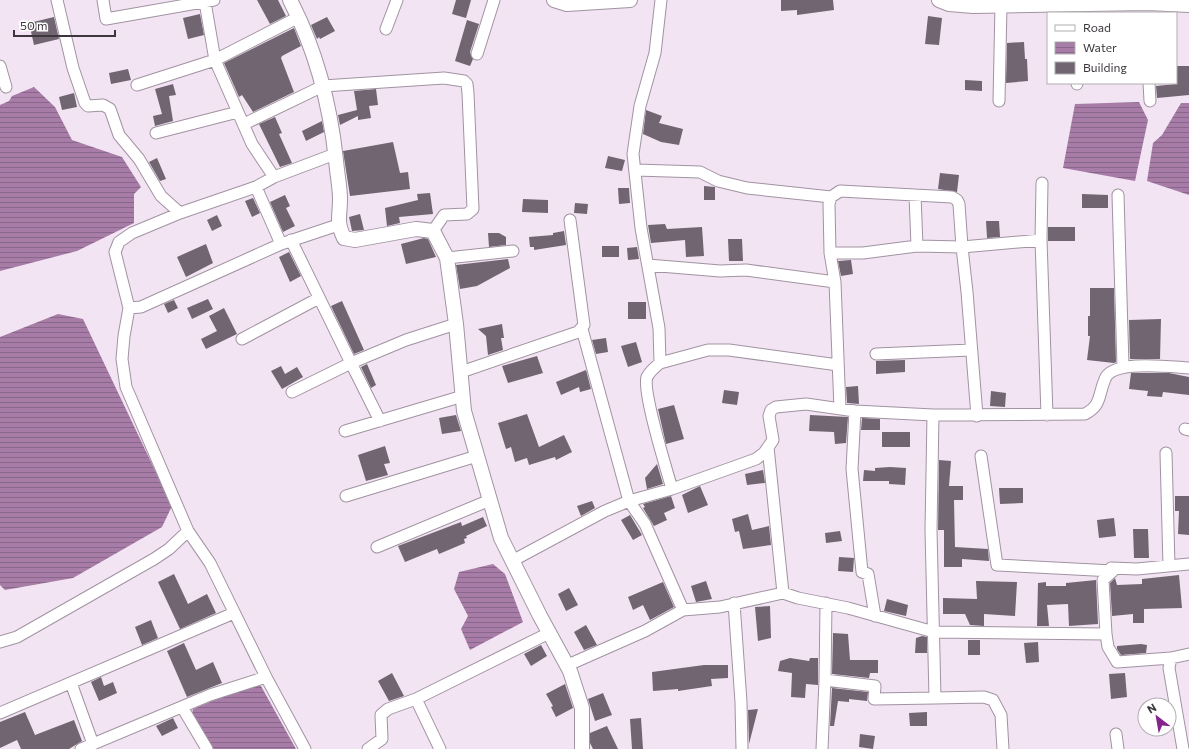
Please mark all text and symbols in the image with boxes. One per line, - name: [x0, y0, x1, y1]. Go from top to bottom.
- scale bar: [14, 12, 115, 38]
- legend: [1047, 12, 1177, 84]
- text: 50 m: [20, 18, 48, 32]
- text: Road: [1083, 20, 1111, 34]
- text: Water: [1083, 40, 1117, 54]
- text: Building: [1083, 60, 1127, 74]
- north arrow: [1137, 697, 1177, 737]
- text: N: [1145, 700, 1158, 716]

